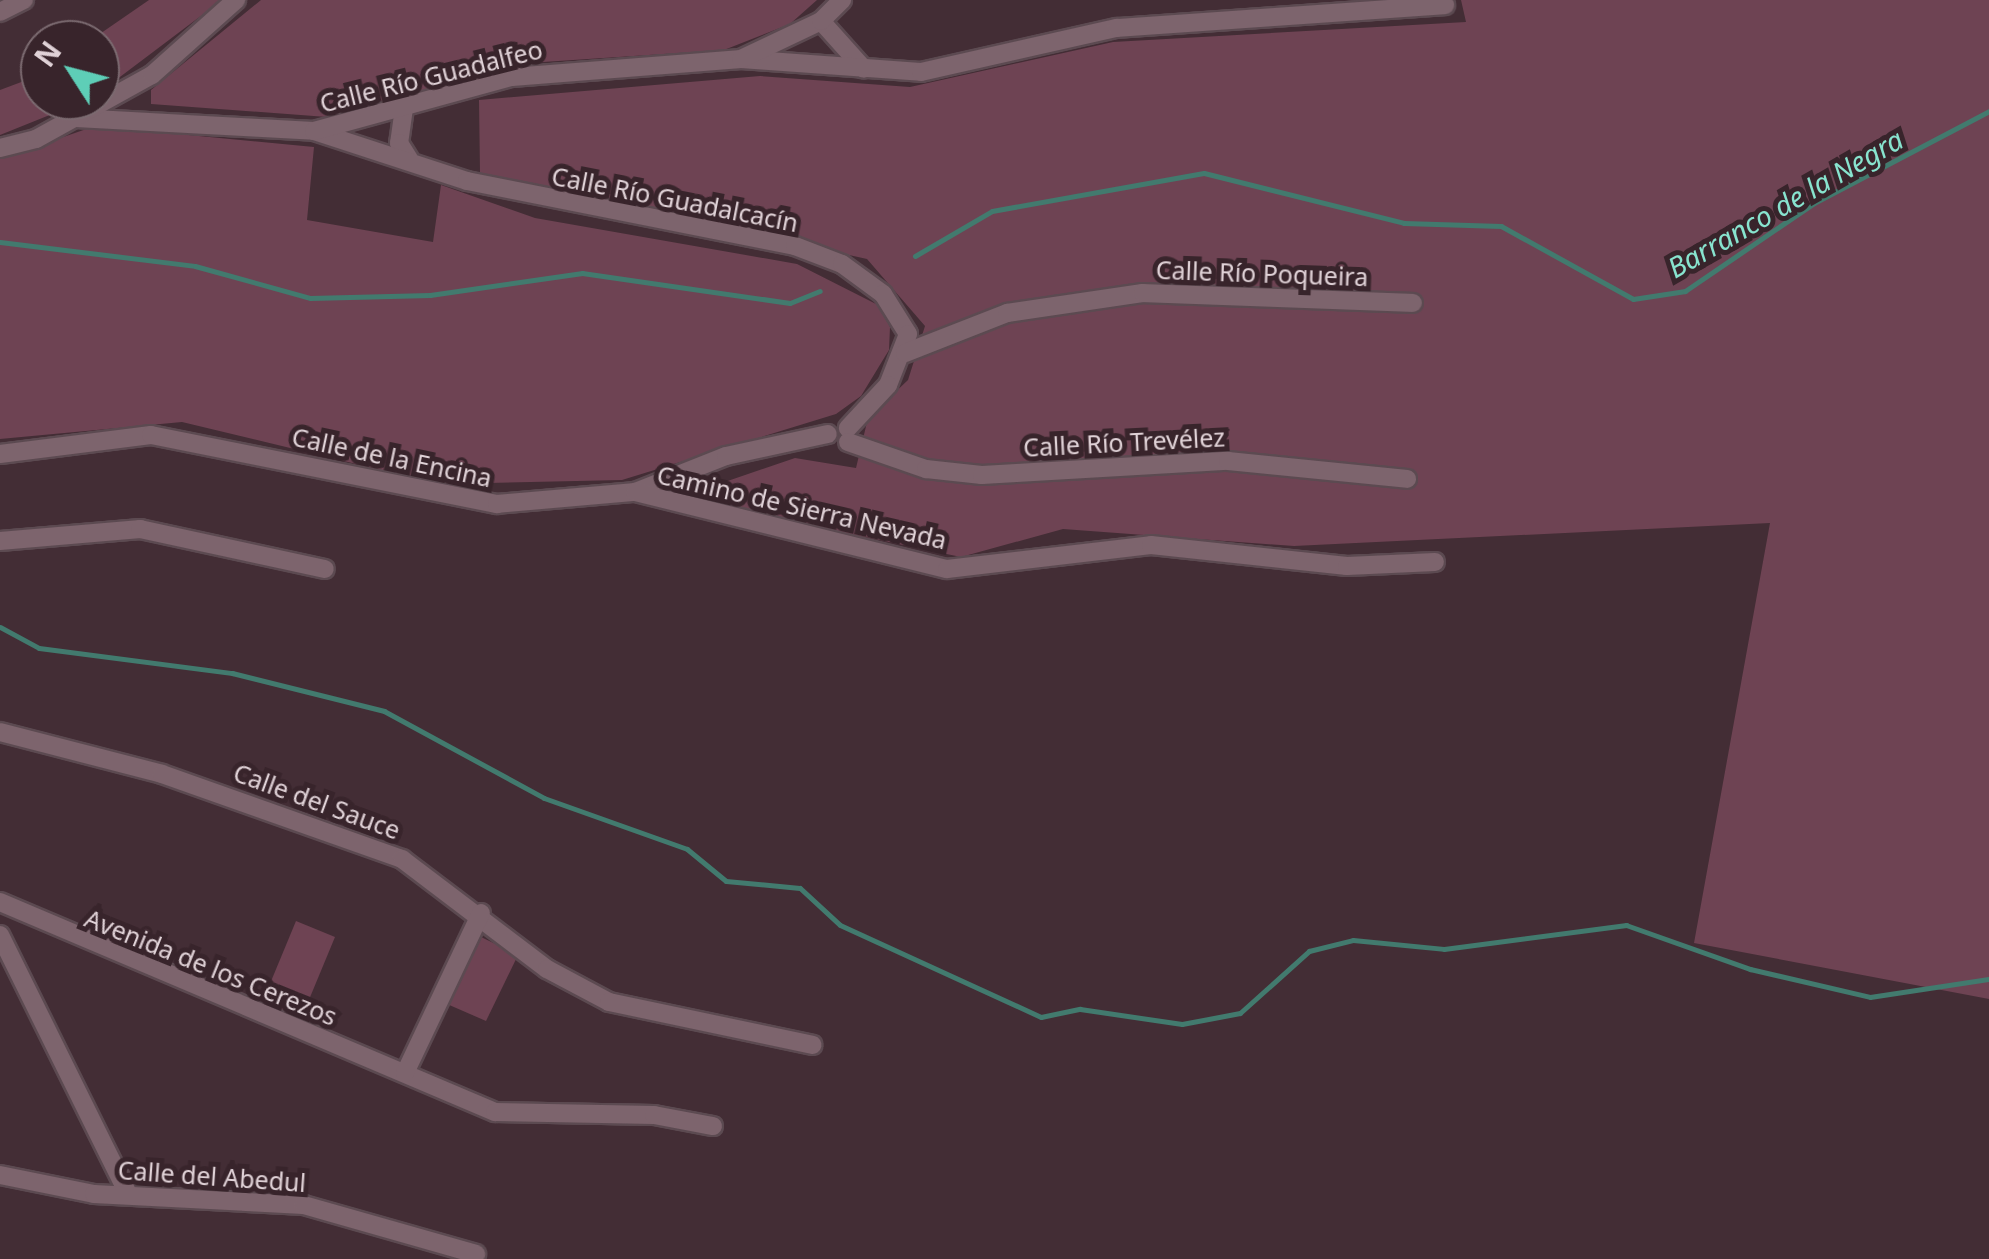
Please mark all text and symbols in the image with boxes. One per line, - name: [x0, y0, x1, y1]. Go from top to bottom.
- north arrow: [20, 20, 120, 120]
- text: N: [25, 33, 69, 74]
- street label: Calle Río Guadalfeo: [317, 34, 545, 118]
- water label: Barranco de la Negra: [1661, 122, 1909, 284]
- street label: Calle Río Guadalcacín: [549, 160, 801, 238]
- street label: Calle Río Poqueira: [1155, 254, 1369, 292]
- street label: Calle de la Encina: [289, 421, 495, 493]
- street label: Calle Río Trevélez: [1022, 422, 1226, 462]
- street label: Camino de Sierra Nevada: [654, 459, 950, 555]
- street label: Calle del Sauce: [230, 757, 404, 845]
- street label: Avenida de los Cerezos: [81, 903, 341, 1031]
- street label: Calle del Abedul: [117, 1154, 307, 1198]

